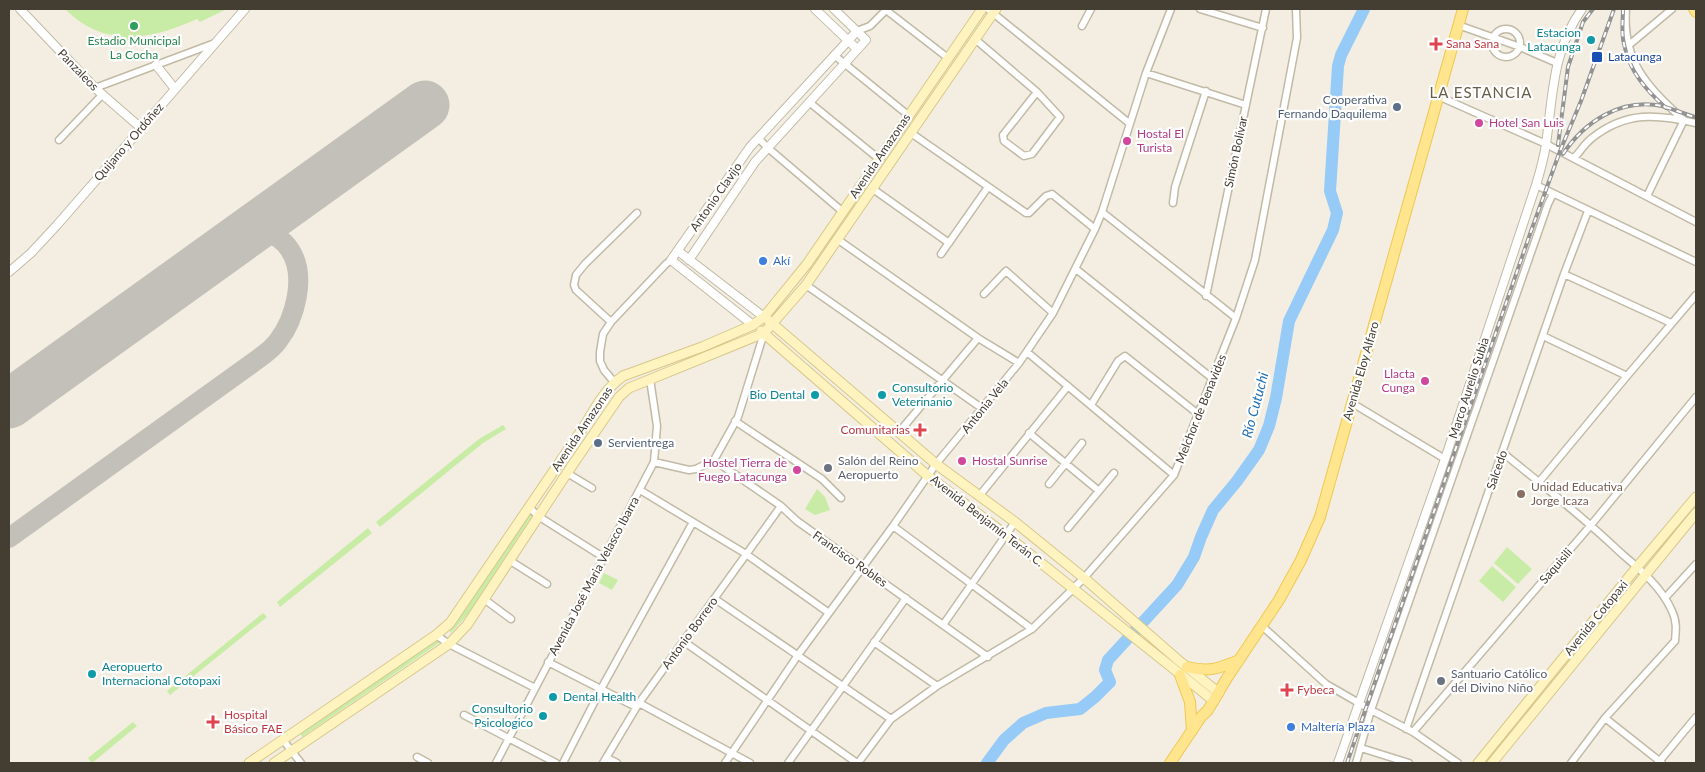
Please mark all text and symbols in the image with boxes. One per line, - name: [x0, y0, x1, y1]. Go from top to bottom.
- marker: Estadio Municipal La Cocha: [128, 20, 140, 32]
- place label: Estacion Latacunga: [1527, 25, 1581, 54]
- place label: Estadio Municipal La Cocha: [87, 33, 181, 62]
- marker: Estacion Latacunga: [1585, 34, 1597, 46]
- place label: Sana Sana: [1446, 36, 1499, 51]
- marker: Sana Sana: [1430, 38, 1442, 50]
- street label: Panzaleos: [55, 46, 102, 94]
- place label: Latacunga: [1608, 49, 1662, 64]
- marker: Latacunga: [1590, 50, 1604, 64]
- district label: LA ESTANCIA: [1430, 83, 1532, 101]
- place label: Cooperativa Fernando Daquilema: [1278, 92, 1387, 121]
- street label: Quijano y Ordóñez: [91, 99, 167, 184]
- marker: Cooperativa Fernando Daquilema: [1391, 101, 1403, 113]
- street label: Avenida Amazonas: [846, 111, 913, 201]
- street label: Simón Bolívar: [1221, 114, 1250, 189]
- place label: Hotel San Luis: [1489, 115, 1564, 130]
- marker: Hotel San Luis: [1473, 117, 1485, 129]
- place label: Hostal El Turista: [1137, 126, 1184, 155]
- marker: Hostal El Turista: [1121, 135, 1133, 147]
- street label: Antonio Clavijo: [686, 159, 745, 234]
- place label: Akí: [773, 253, 791, 268]
- marker: Akí: [757, 255, 769, 267]
- street label: Avenida Eloy Alfaro: [1339, 319, 1382, 422]
- street label: Marco Aurelio Subia: [1445, 335, 1492, 440]
- street label: Melchor de Benavides: [1172, 352, 1229, 466]
- place label: Llacta Cunga: [1381, 366, 1415, 395]
- water label: Río Cutuchi: [1238, 369, 1272, 440]
- street label: Antonia Vela: [958, 375, 1011, 436]
- marker: Llacta Cunga: [1419, 375, 1431, 387]
- place label: Consultorio Veterinanio: [892, 380, 953, 409]
- street label: Avenida Amazonas: [548, 384, 615, 474]
- place label: Bio Dental: [750, 387, 805, 402]
- marker: Bio Dental: [809, 389, 821, 401]
- marker: Consultorio Veterinanio: [876, 389, 888, 401]
- place label: Comunitarias: [840, 422, 910, 437]
- marker: Comunitarias: [914, 424, 926, 436]
- place label: Servientrega: [608, 435, 674, 450]
- marker: Servientrega: [592, 437, 604, 449]
- street label: Salcedo: [1483, 448, 1510, 492]
- place label: Salón del Reino Aeropuerto: [838, 453, 919, 482]
- place label: Hostal Sunrise: [972, 453, 1048, 468]
- place label: Hostel Tierra de Fuego Latacunga: [698, 455, 787, 484]
- marker: Hostal Sunrise: [956, 455, 968, 467]
- marker: Salón del Reino Aeropuerto: [822, 462, 834, 474]
- marker: Hostel Tierra de Fuego Latacunga: [791, 464, 803, 476]
- street label: Avenida Benjamín Terán C.: [928, 472, 1047, 570]
- place label: Unidad Educativa Jorge Icaza: [1531, 479, 1623, 508]
- marker: Unidad Educativa Jorge Icaza: [1515, 488, 1527, 500]
- street label: Avenida José Maria Velasco Ibarra: [545, 494, 642, 658]
- street label: Francisco Robles: [810, 527, 890, 590]
- street label: Saquisili: [1536, 545, 1575, 587]
- street label: Avenida Cotopaxi: [1561, 577, 1631, 658]
- street label: Antonio Borrero: [658, 594, 721, 672]
- place label: Aeropuerto Internacional Cotopaxi: [102, 659, 221, 688]
- place label: Santuario Católico del Divino Niño: [1451, 666, 1547, 695]
- marker: Aeropuerto Internacional Cotopaxi: [86, 668, 98, 680]
- marker: Santuario Católico del Divino Niño: [1435, 675, 1447, 687]
- place label: Fybeca: [1297, 682, 1335, 697]
- marker: Fybeca: [1281, 684, 1293, 696]
- place label: Dental Health: [563, 689, 636, 704]
- marker: Dental Health: [547, 691, 559, 703]
- place label: Consultorio Psicologico: [472, 701, 533, 730]
- place label: Hospital Básico FAE: [224, 707, 282, 736]
- marker: Consultorio Psicologico: [537, 710, 549, 722]
- marker: Hospital Básico FAE: [206, 715, 220, 729]
- place label: Maltería Plaza: [1301, 719, 1375, 734]
- marker: Maltería Plaza: [1285, 721, 1297, 733]

